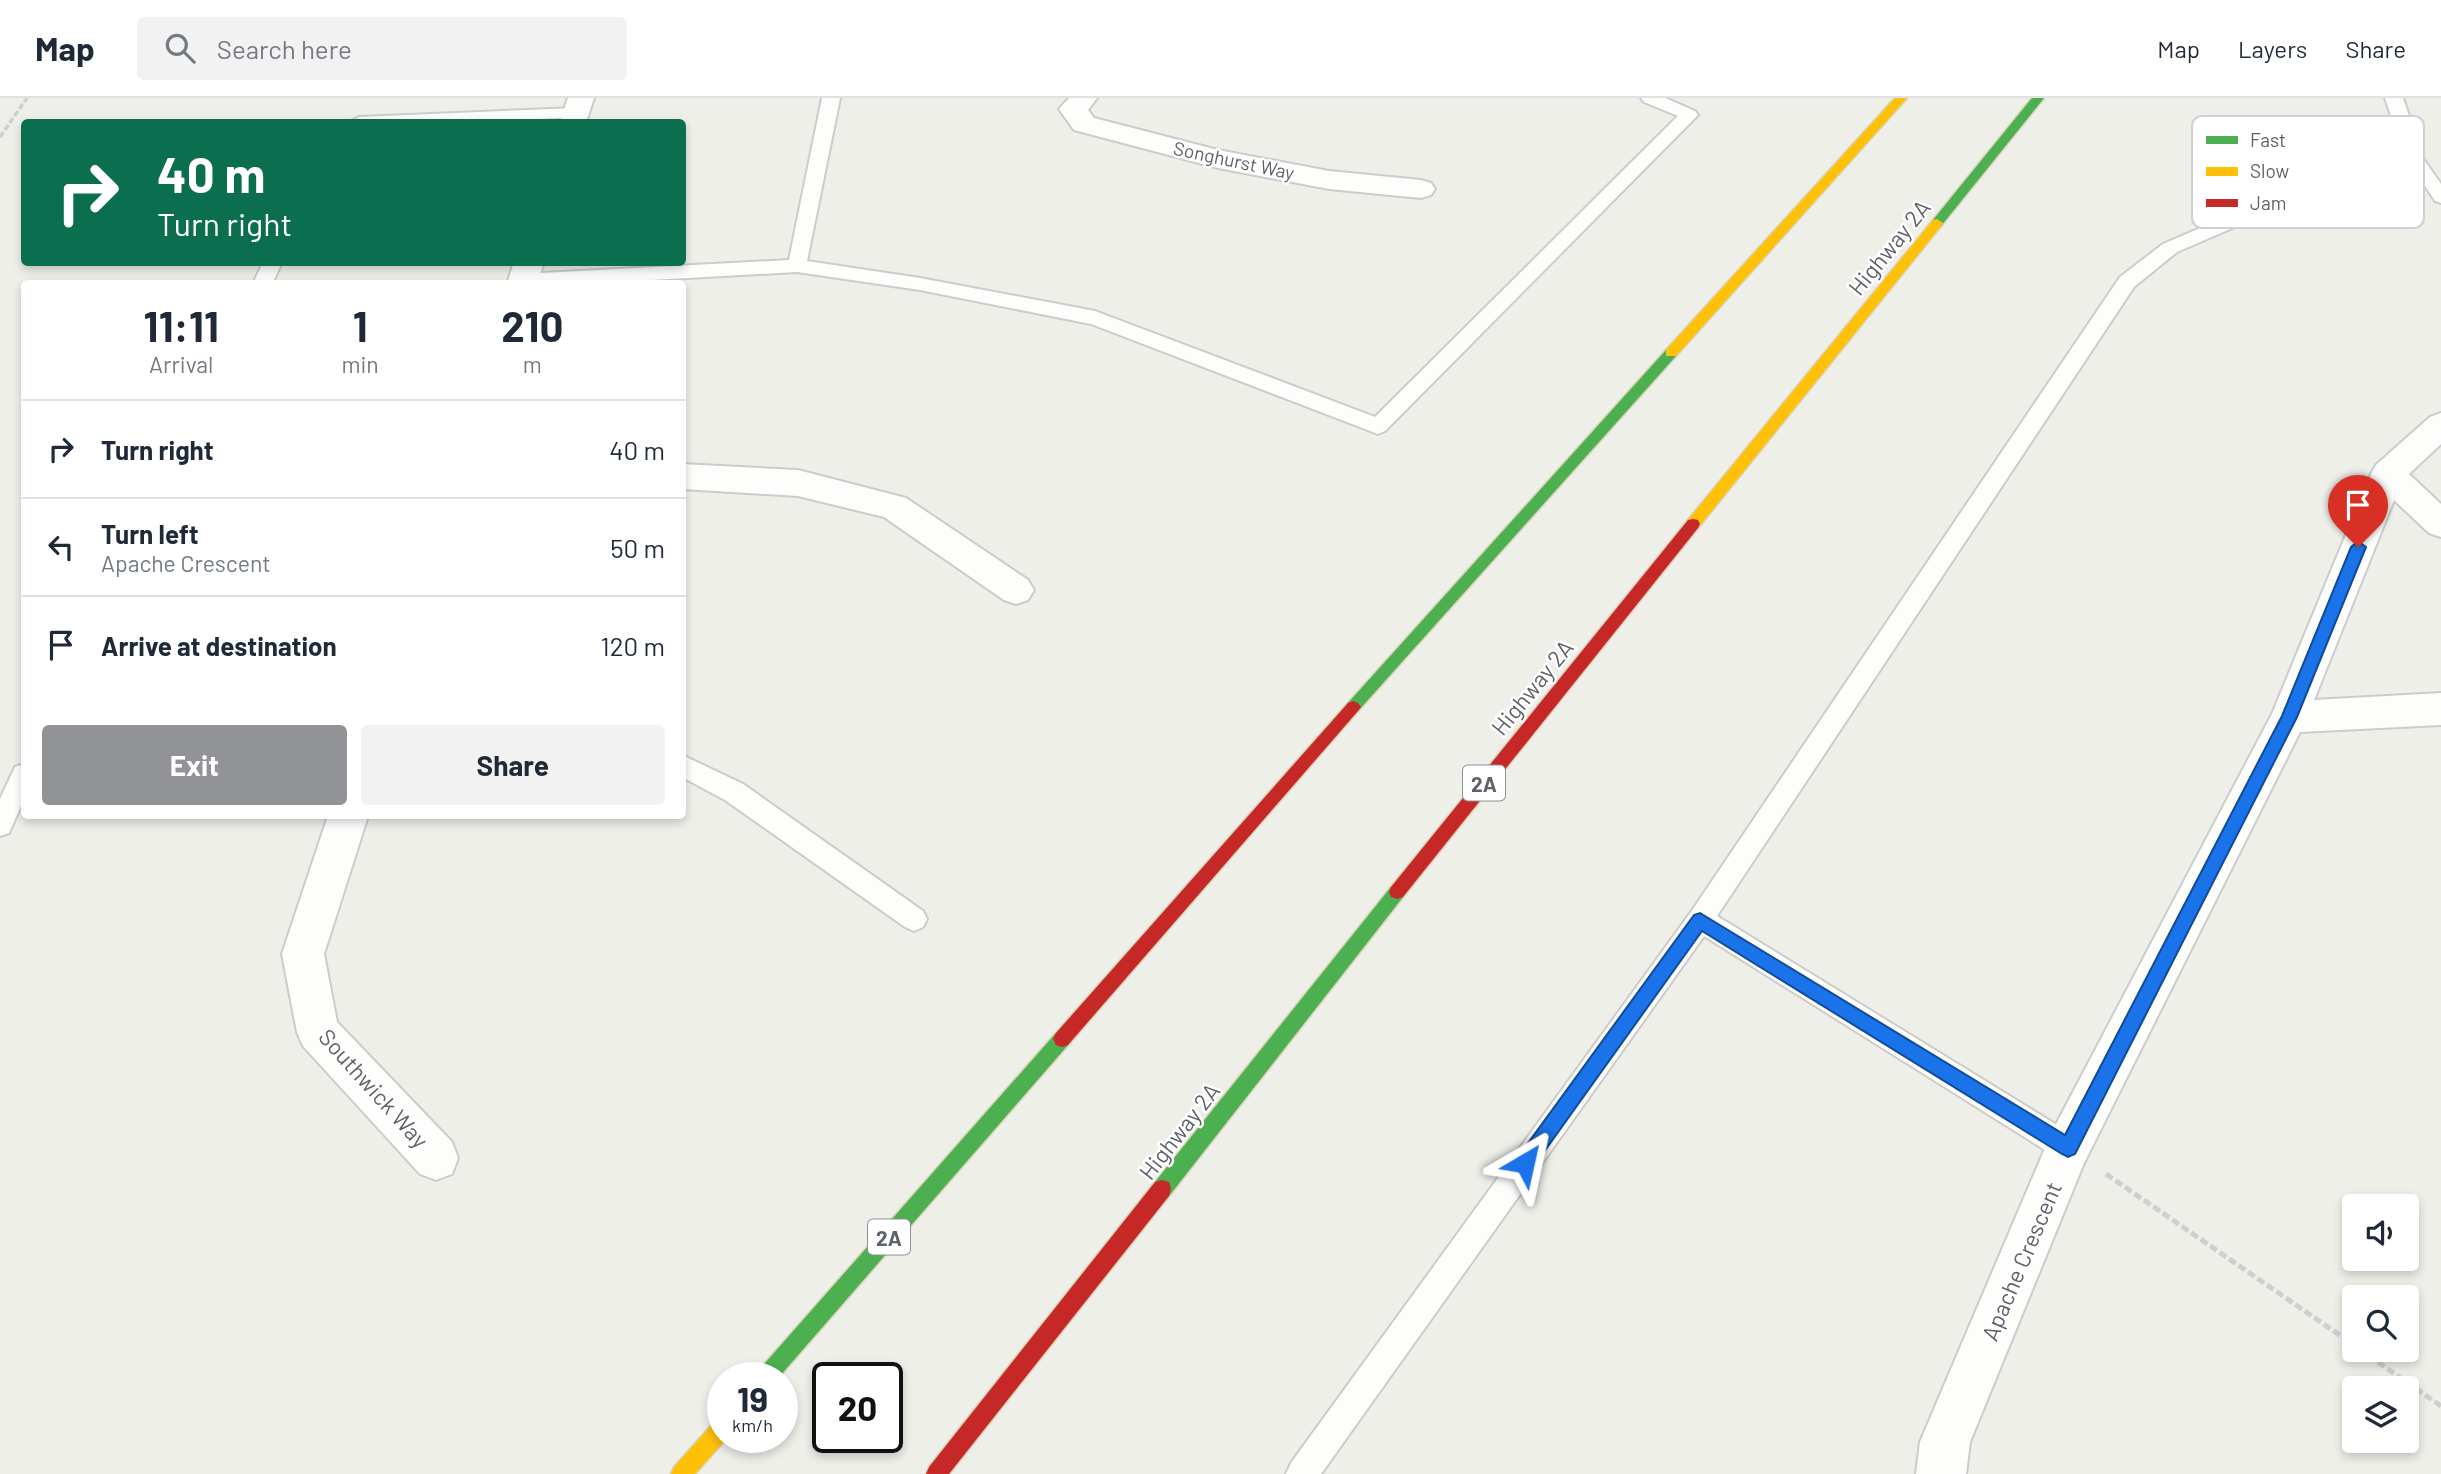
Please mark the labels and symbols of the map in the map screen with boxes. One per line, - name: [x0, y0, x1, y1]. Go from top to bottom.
- legend: [2192, 116, 2424, 228]
- text: Fast: [2250, 128, 2286, 151]
- street label: Songhurst Way: [1171, 136, 1297, 184]
- text: Slow: [2250, 159, 2289, 182]
- text: Jam: [2250, 191, 2286, 214]
- street label: Highway 2A: [1842, 194, 1936, 300]
- pin: [2328, 475, 2388, 547]
- street label: Highway 2A: [1485, 634, 1579, 740]
- road number: 2A: [1463, 766, 1505, 800]
- street label: Southwick Way: [313, 1023, 435, 1154]
- street label: Highway 2A: [1133, 1077, 1225, 1185]
- position arrow: [1488, 1126, 1562, 1200]
- street label: Apache Crescent: [1975, 1177, 2067, 1345]
- road number: 2A: [868, 1220, 910, 1254]
- speed limit sign: 20: [812, 1362, 903, 1453]

